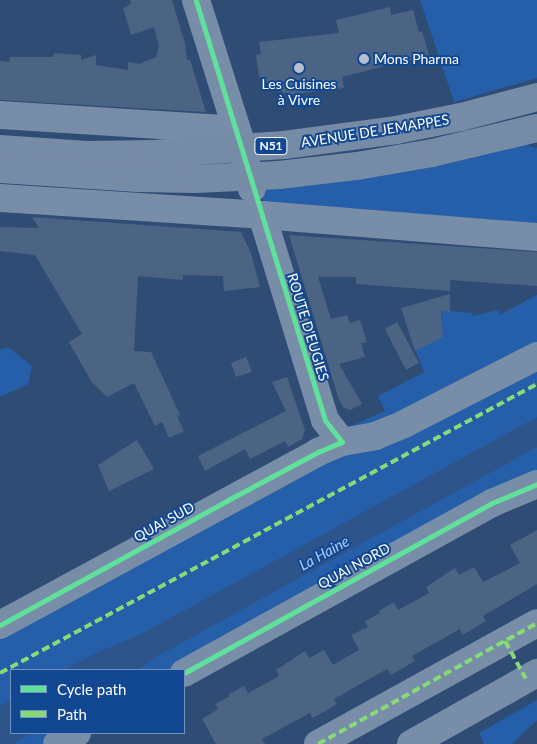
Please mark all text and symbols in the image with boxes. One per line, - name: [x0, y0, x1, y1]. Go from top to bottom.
- place label: Mons Pharma: [374, 51, 459, 67]
- marker: Mons Pharma: [358, 53, 370, 65]
- marker: Les Cuisines à Vivre: [293, 62, 305, 74]
- place label: Les Cuisines à Vivre: [262, 76, 336, 108]
- street label: AVENUE DE JEMAPPES: [299, 111, 451, 151]
- road number: N51: [254, 136, 288, 156]
- street label: ROUTE D'EUGIES: [284, 271, 332, 383]
- street label: QUAI SUD: [131, 498, 197, 546]
- water label: La Haine: [296, 532, 352, 574]
- street label: QUAI NORD: [315, 539, 393, 593]
- legend: [10, 669, 185, 734]
- text: Cycle path: [57, 680, 126, 698]
- text: Path: [57, 705, 87, 723]

